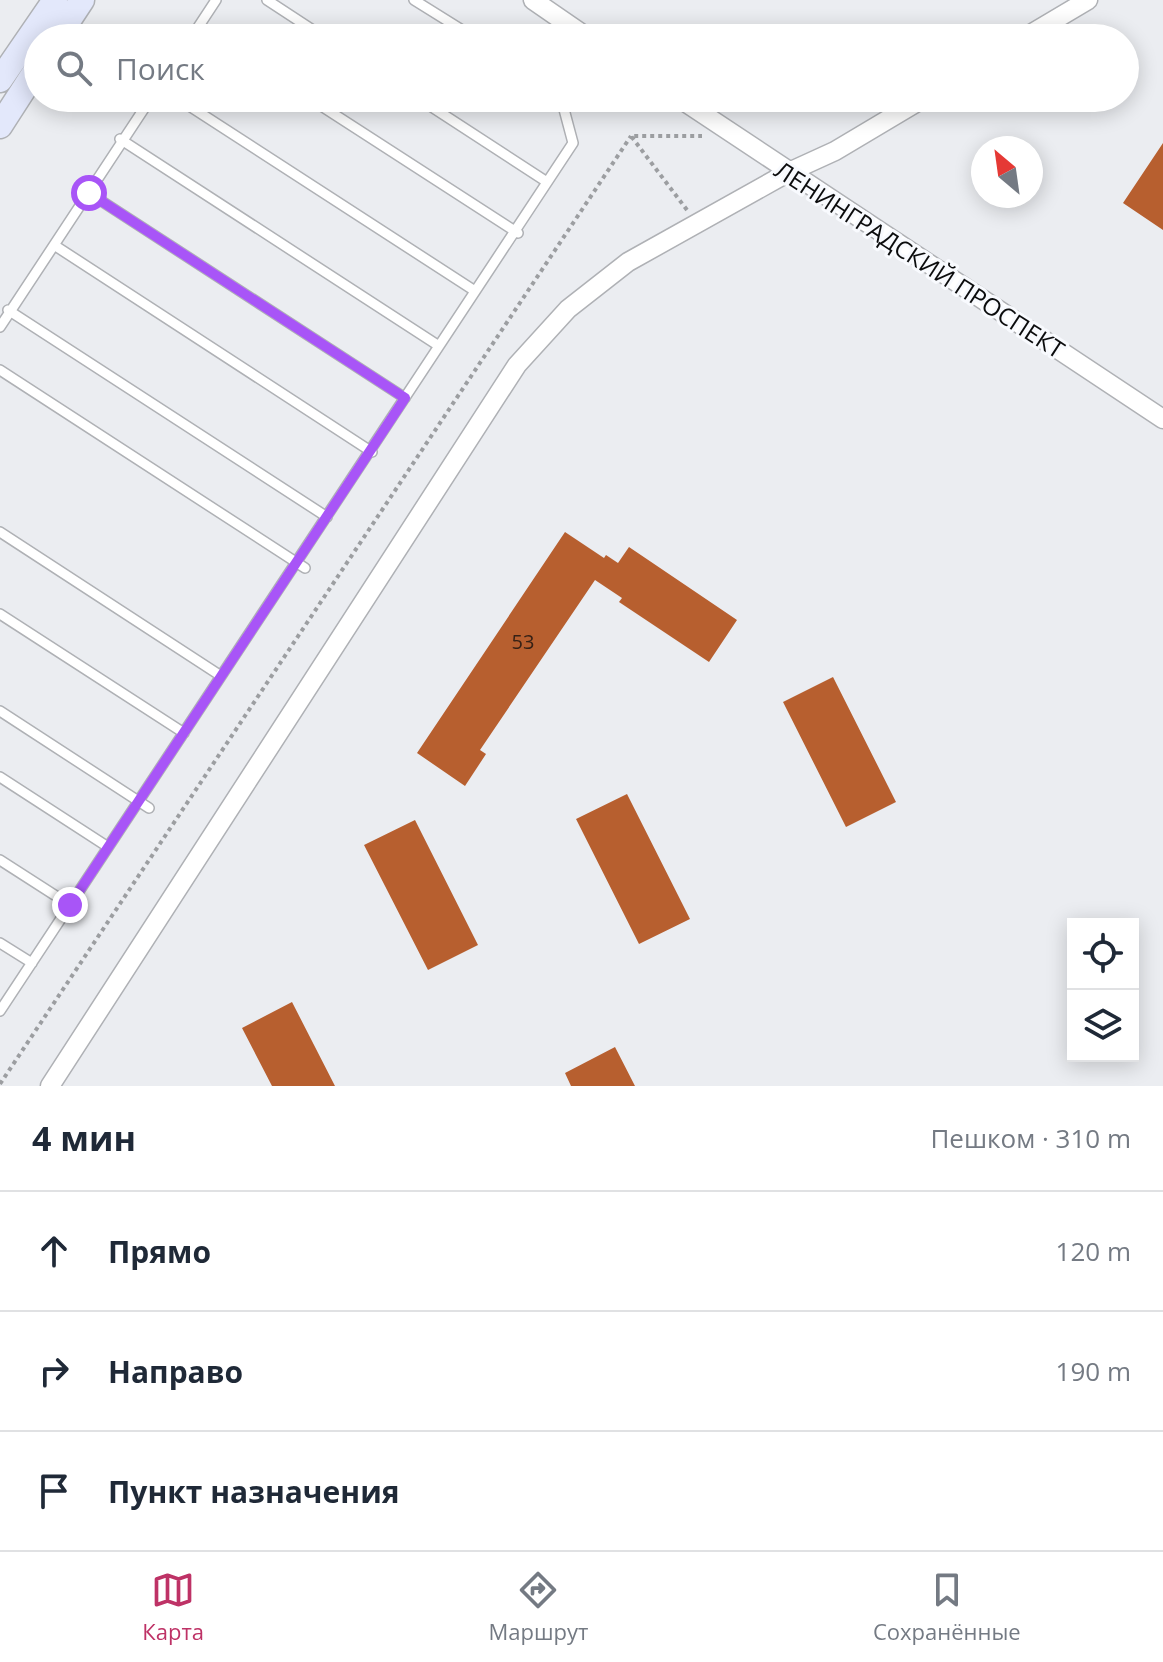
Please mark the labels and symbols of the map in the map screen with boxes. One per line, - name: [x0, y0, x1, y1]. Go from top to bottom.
- north arrow: [971, 136, 1043, 208]
- street label: ЛЕНИНГРАДСКИЙ ПРОСПЕКТ: [769, 153, 1071, 365]
- route start: [71, 175, 107, 211]
- house number: 53: [512, 628, 534, 655]
- route end: [52, 887, 88, 923]

